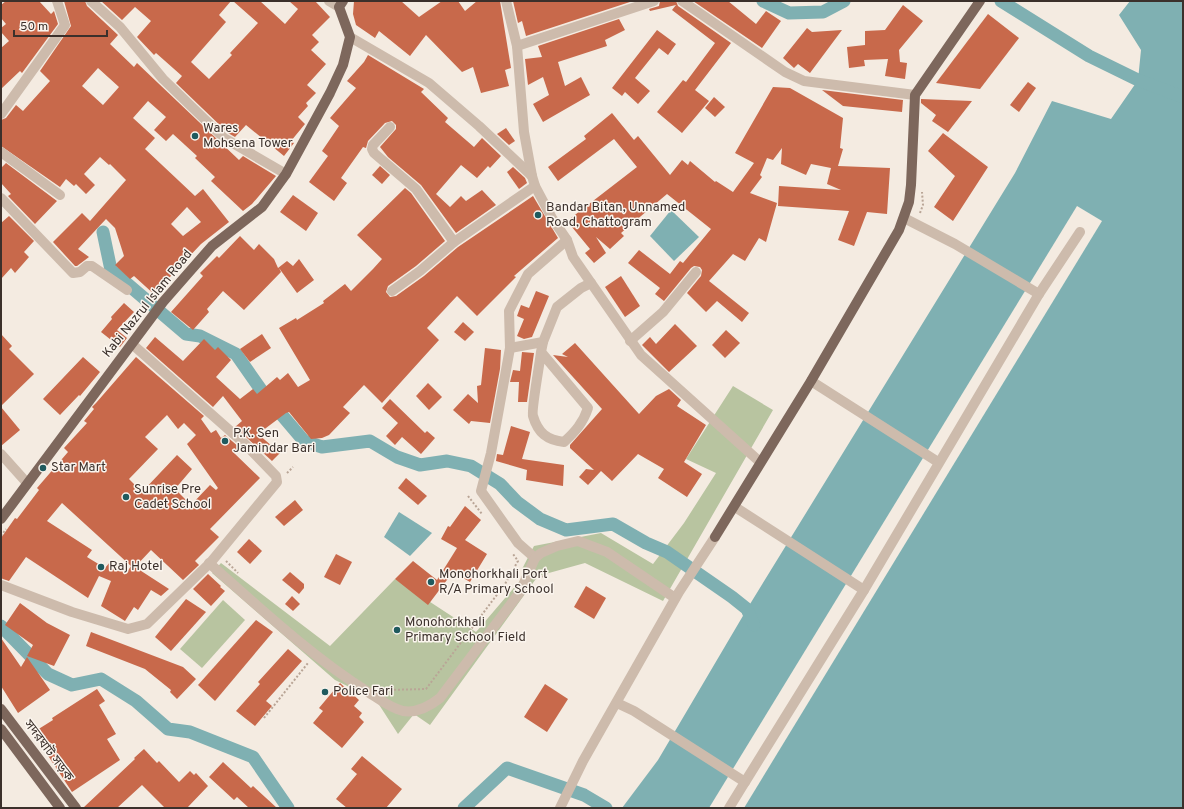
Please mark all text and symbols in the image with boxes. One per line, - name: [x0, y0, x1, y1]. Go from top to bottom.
- scale bar: [14, 12, 107, 38]
- text: 50 m: [20, 19, 48, 35]
- place label: Wares Mohsena Tower: [203, 121, 293, 152]
- marker: Wares Mohsena Tower: [190, 131, 200, 141]
- place label: Bandar Bitan, Unnamed Road, Chattogram: [546, 200, 685, 231]
- marker: Bandar Bitan, Unnamed Road, Chattogram: [533, 210, 543, 220]
- street label: Kabi Nazrul Islam Road: [100, 247, 196, 361]
- place label: P.K. Sen Jamindar Bari: [233, 426, 315, 457]
- marker: P.K. Sen Jamindar Bari: [220, 436, 230, 446]
- place label: Star Mart: [51, 460, 106, 476]
- marker: Star Mart: [38, 463, 48, 473]
- place label: Sunrise Pre Cadet School: [134, 482, 211, 513]
- marker: Sunrise Pre Cadet School: [121, 492, 131, 502]
- place label: Raj Hotel: [109, 559, 163, 575]
- marker: Raj Hotel: [96, 562, 106, 572]
- place label: Monohorkhali Port R/A Primary School: [439, 567, 554, 598]
- marker: Monohorkhali Port R/A Primary School: [426, 577, 436, 587]
- place label: Monohorkhali Primary School Field: [405, 615, 526, 646]
- marker: Monohorkhali Primary School Field: [392, 625, 402, 635]
- place label: Police Fari: [333, 684, 393, 700]
- marker: Police Fari: [320, 687, 330, 697]
- street label: সদরঘাট সড়ক: [19, 716, 77, 785]

